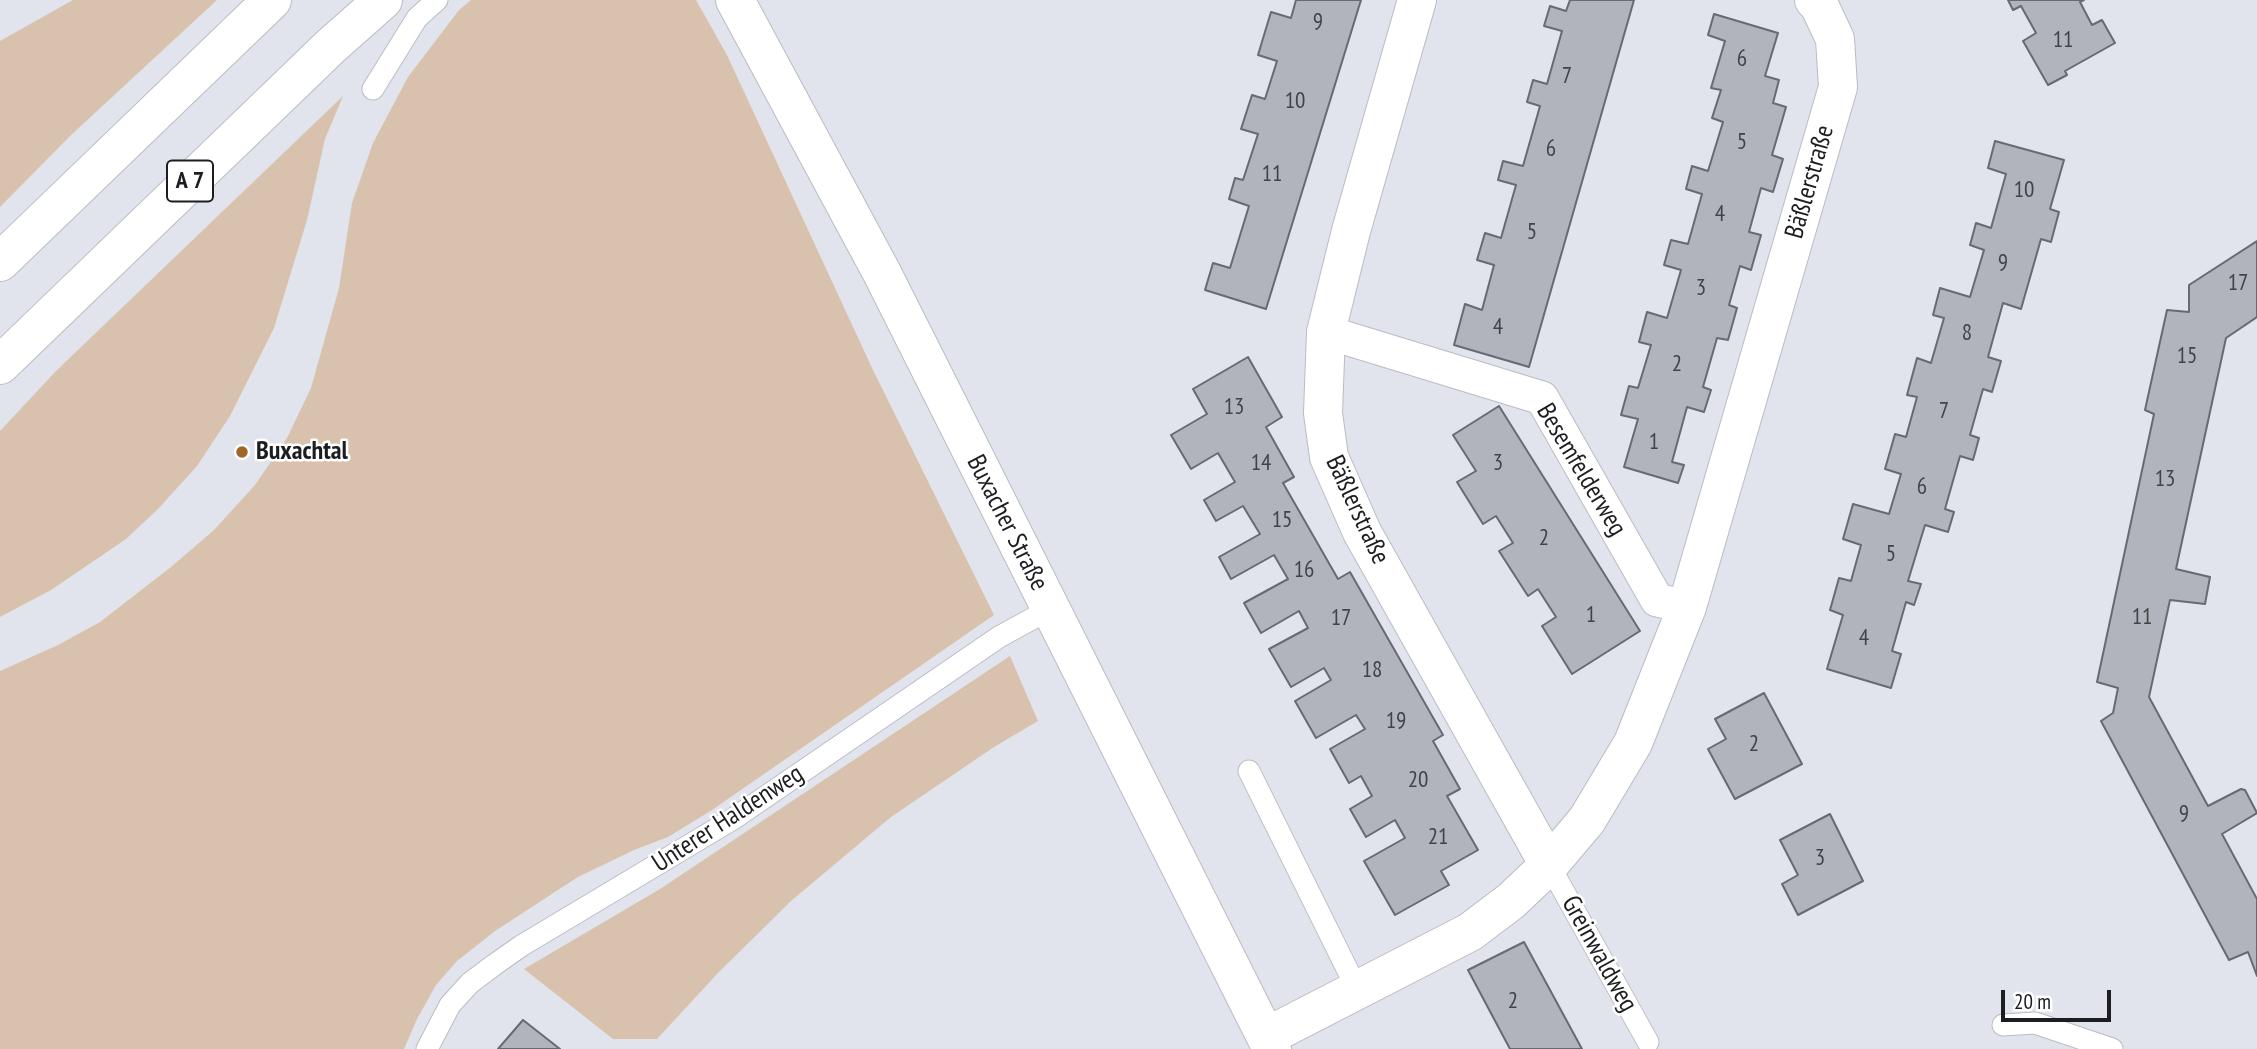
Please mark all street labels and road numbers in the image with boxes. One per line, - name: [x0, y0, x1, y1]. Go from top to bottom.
- street label: Bäßlerstraße: [1779, 122, 1841, 242]
- road number: A 7: [167, 160, 213, 202]
- street label: Besemfelderweg: [1529, 398, 1633, 542]
- street label: Buxacher Straße: [960, 450, 1054, 596]
- street label: Bäßlerstraße: [1318, 451, 1396, 569]
- street label: Unterer Haldenweg: [647, 759, 809, 879]
- street label: Greinwaldweg: [1554, 891, 1644, 1017]

